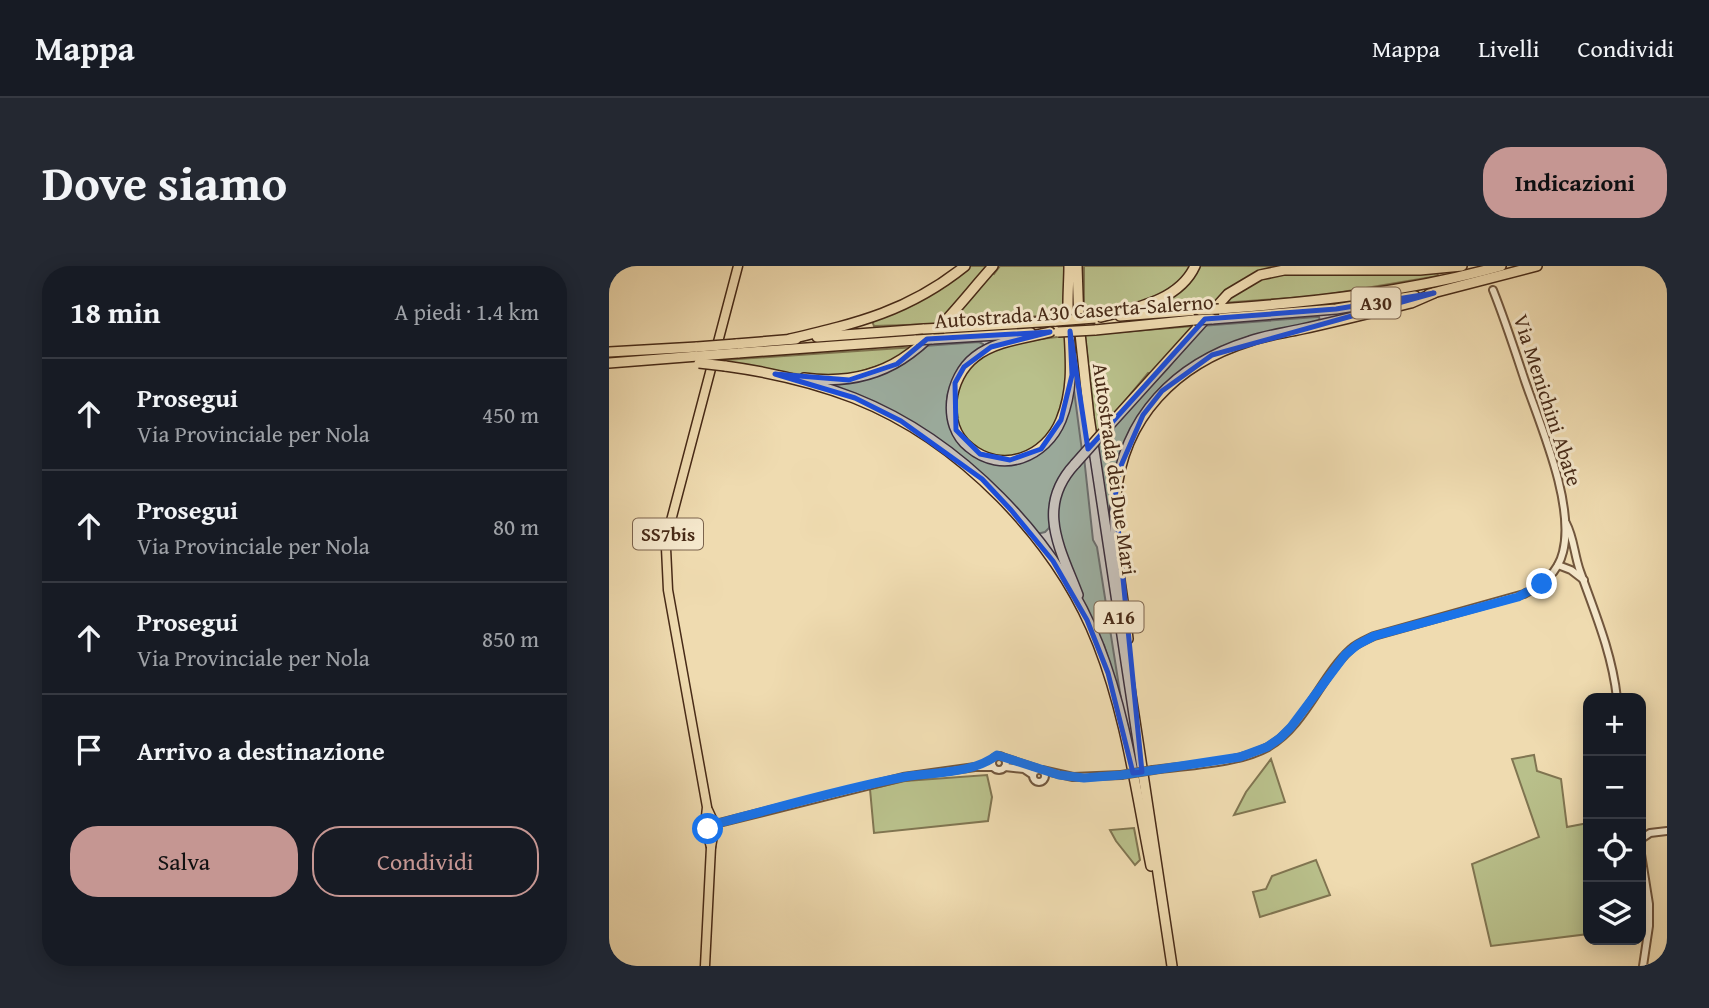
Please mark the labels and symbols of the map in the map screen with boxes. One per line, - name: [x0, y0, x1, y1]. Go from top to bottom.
- street label: Autostrada A30 Caserta-Salerno: [934, 286, 1214, 336]
- road number: A30: [1351, 288, 1401, 318]
- street label: Via Menichini Abate: [1506, 310, 1590, 490]
- street label: Autostrada dei Due Mari: [1085, 361, 1145, 577]
- road number: SS7bis: [633, 518, 703, 550]
- route end: [1526, 568, 1557, 599]
- road number: A16: [1095, 602, 1143, 632]
- route start: [692, 813, 723, 844]

